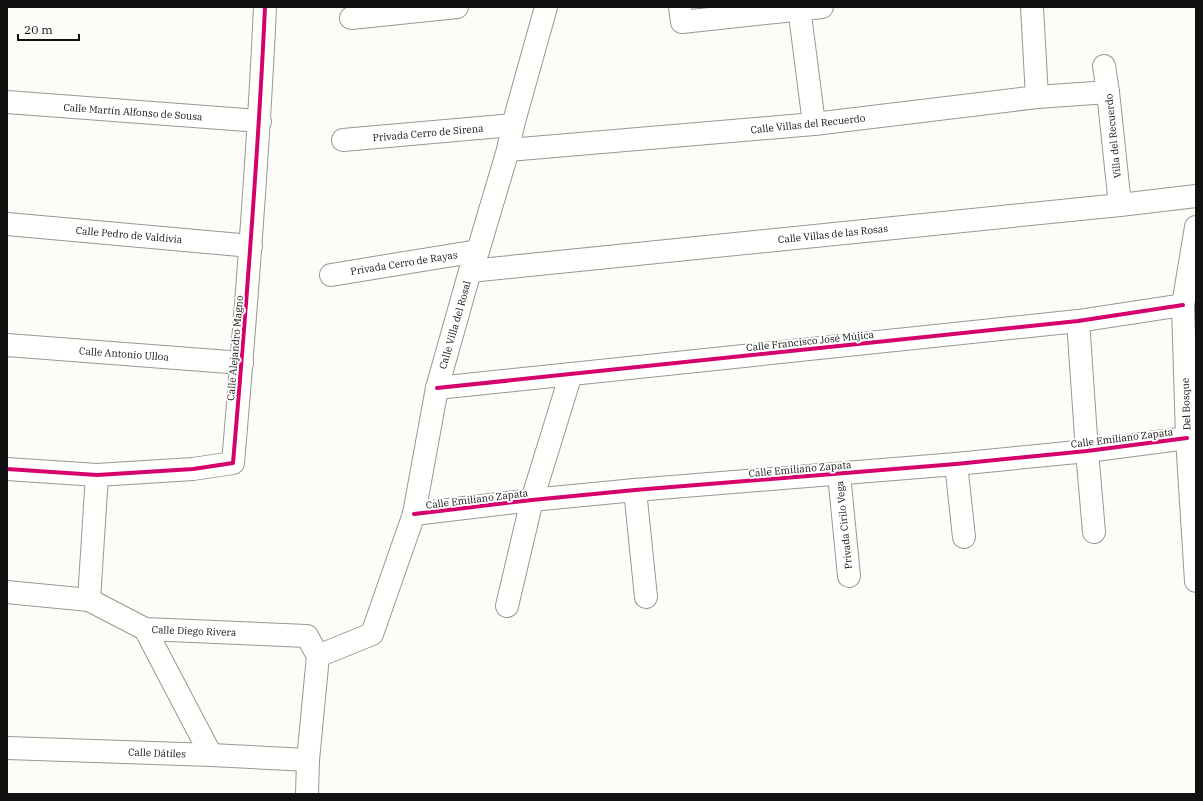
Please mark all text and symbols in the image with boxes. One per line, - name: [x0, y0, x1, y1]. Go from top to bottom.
- scale bar: [18, 16, 79, 42]
- text: 20 m: [24, 22, 53, 37]
- street label: Villa del Recuerdo: [1102, 93, 1124, 179]
- street label: Calle Martín Alfonso de Sousa: [63, 101, 204, 123]
- street label: Calle Villas del Recuerdo: [750, 111, 866, 136]
- street label: Privada Cerro de Sirena: [372, 122, 485, 144]
- street label: Calle Villas de las Rosas: [777, 222, 889, 246]
- street label: Calle Pedro de Valdivia: [75, 224, 183, 246]
- street label: Privada Cerro de Rayas: [350, 248, 459, 278]
- street label: Calle Villa del Rosal: [436, 279, 474, 371]
- street label: Calle Alejandro Magno: [224, 294, 246, 401]
- street label: Calle Francisco José Mújica: [745, 328, 875, 354]
- street label: Calle Antonio Ulloa: [79, 344, 170, 364]
- street label: Del Bosque: [1179, 378, 1193, 430]
- street label: Calle Emiliano Zapata: [1070, 425, 1174, 451]
- street label: Calle Emiliano Zapata: [748, 458, 852, 480]
- street label: Privada Cirilo Vega: [833, 480, 855, 570]
- street label: Calle Emiliano Zapata: [425, 486, 529, 512]
- street label: Calle Diego Rivera: [151, 623, 237, 639]
- street label: Calle Dátiles: [128, 745, 186, 761]

